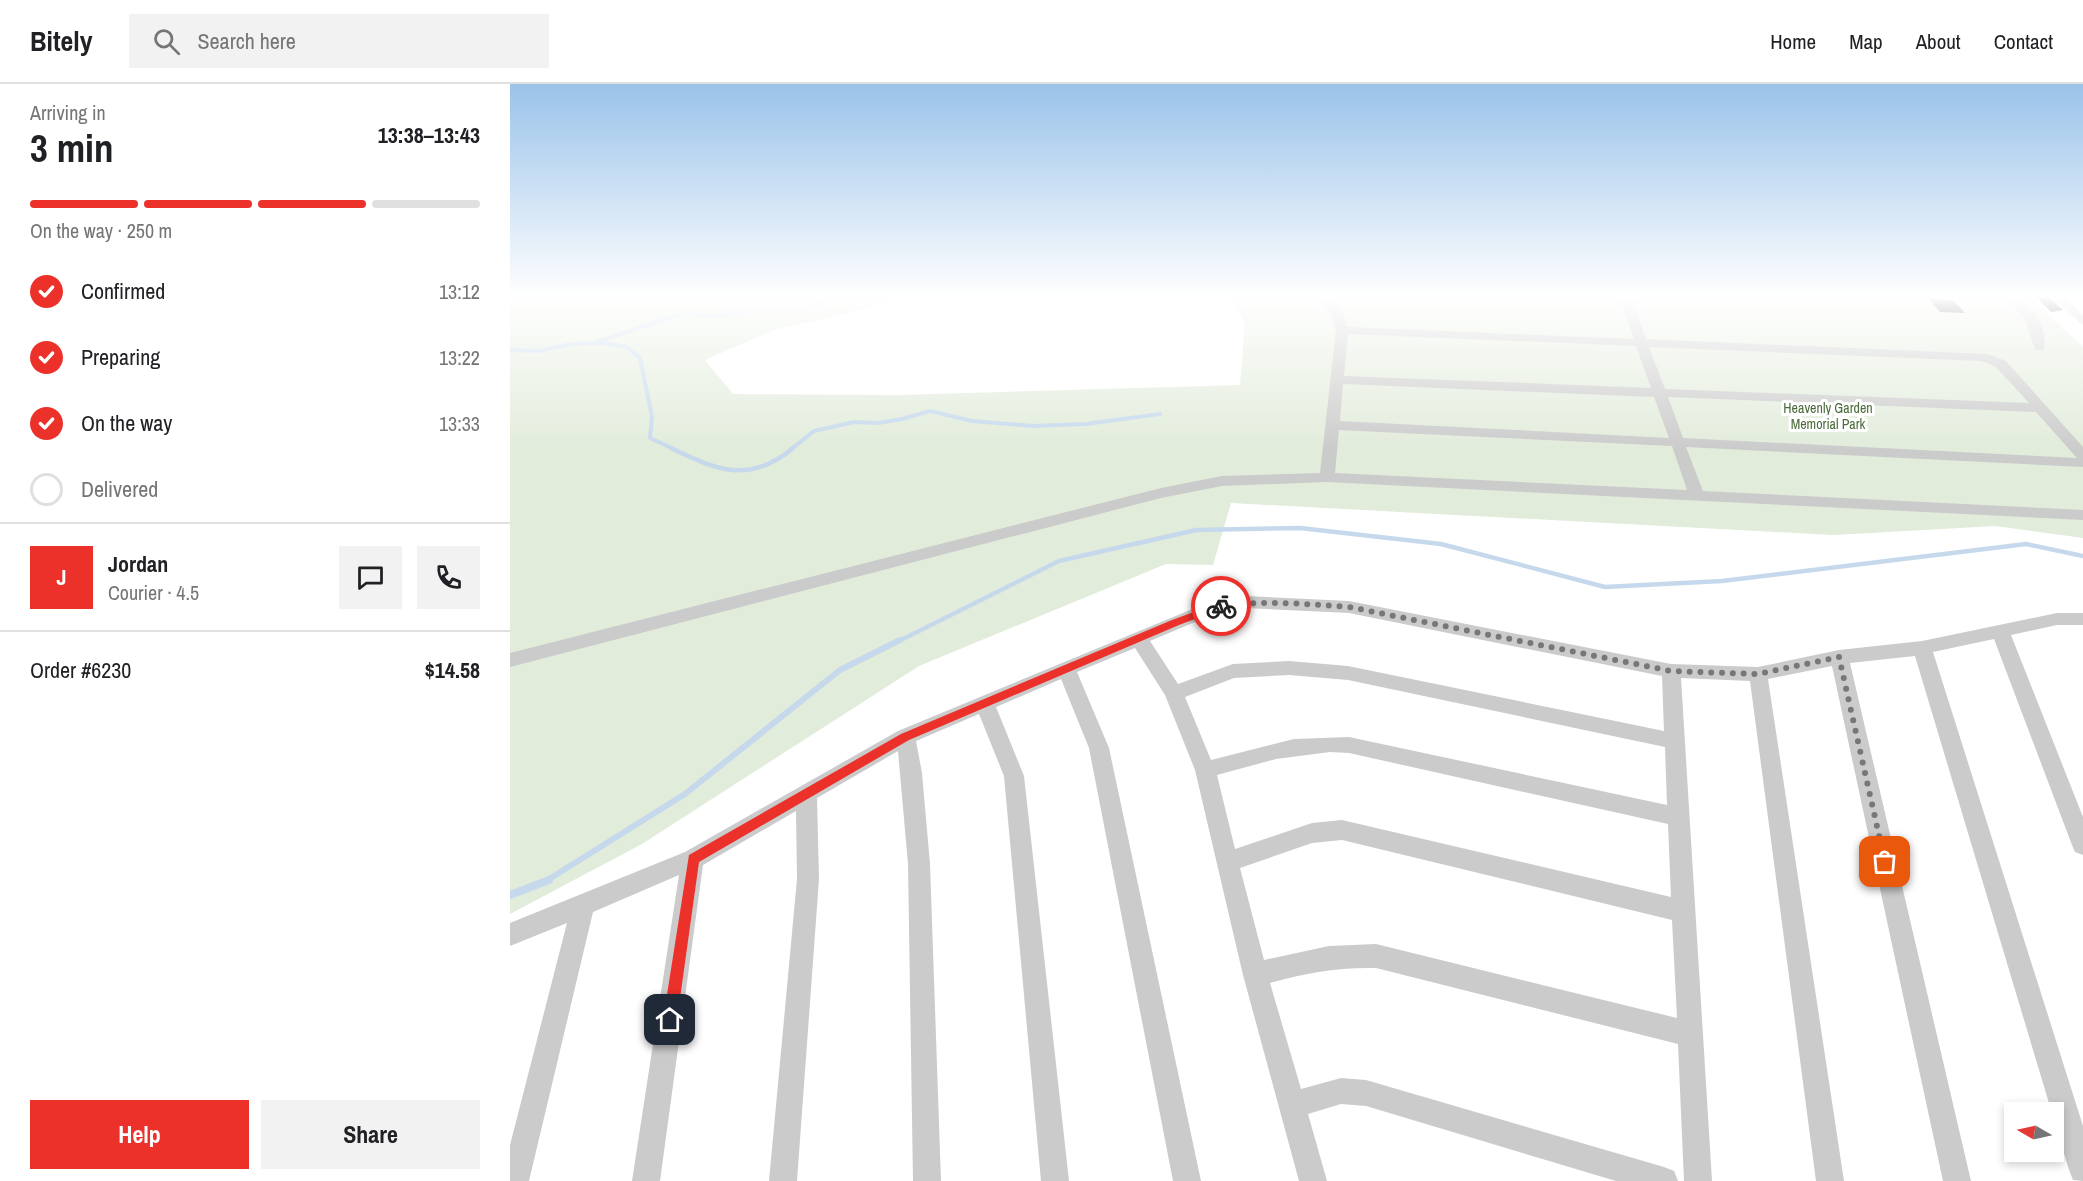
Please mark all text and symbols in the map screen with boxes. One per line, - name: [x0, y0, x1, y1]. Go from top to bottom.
- search box: [129, 14, 549, 68]
- text: Bitely: [30, 22, 93, 60]
- icon: search: [150, 25, 183, 58]
- text: Search here: [198, 26, 296, 56]
- text: Home: [1770, 27, 1816, 56]
- text: Map: [1849, 27, 1883, 56]
- text: About: [1916, 27, 1961, 56]
- text: Contact: [1994, 27, 2053, 56]
- text: Arriving in: [30, 99, 106, 126]
- text: 13:38–13:43: [378, 120, 480, 150]
- text: 3 min: [30, 122, 114, 174]
- text: On the way · 250 m: [30, 217, 172, 244]
- icon: check: [30, 275, 63, 308]
- text: Confirmed: [81, 276, 165, 306]
- text: 13:12: [439, 278, 480, 305]
- icon: check: [30, 341, 63, 374]
- text: Preparing: [81, 342, 160, 372]
- text: 13:22: [439, 344, 480, 371]
- park label: Heavenly Garden Memorial Park: [1783, 399, 1873, 433]
- icon: check: [30, 407, 63, 440]
- text: On the way: [81, 408, 172, 438]
- text: 13:33: [439, 410, 480, 437]
- text: Delivered: [81, 474, 158, 504]
- button: chat: [339, 546, 402, 609]
- button: phone: [417, 546, 480, 609]
- text: Jordan: [108, 549, 168, 579]
- text: J: [56, 562, 67, 592]
- courier: [1191, 576, 1251, 636]
- text: Courier · 4.5: [108, 579, 199, 606]
- icon: bike: [1205, 590, 1238, 623]
- text: Order #6230: [30, 655, 131, 685]
- text: $14.58: [425, 655, 480, 685]
- pin: [1859, 836, 1910, 887]
- icon: bag: [1868, 845, 1901, 878]
- pin: [644, 994, 695, 1045]
- icon: home: [653, 1003, 686, 1036]
- button: Help: [30, 1100, 249, 1169]
- button: Share: [261, 1100, 480, 1169]
- north arrow: [2004, 1102, 2064, 1162]
- map controls: [2004, 1102, 2064, 1162]

